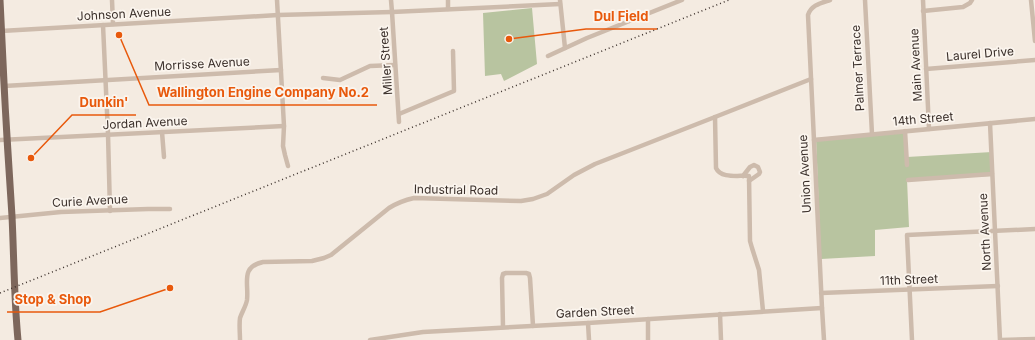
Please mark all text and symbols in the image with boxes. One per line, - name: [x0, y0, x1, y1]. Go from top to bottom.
- street label: Johnson Avenue: [76, 4, 171, 23]
- callout: Dul Field: [586, 4, 657, 29]
- text: Dul Field: [594, 8, 648, 24]
- street label: Palmer Terrace: [848, 25, 867, 112]
- street label: Miller Street: [376, 26, 395, 96]
- street label: Main Avenue: [906, 28, 925, 102]
- street label: Laurel Drive: [945, 43, 1014, 64]
- street label: Morrisse Avenue: [154, 54, 250, 73]
- callout: Wallington Engine Company No.2: [149, 80, 377, 105]
- text: Wallington Engine Company No.2: [157, 84, 369, 100]
- callout: Dunkin': [72, 90, 136, 115]
- text: Dunkin': [80, 94, 128, 110]
- street label: 14th Street: [892, 108, 954, 129]
- street label: Jordan Avenue: [102, 113, 188, 132]
- street label: Union Avenue: [795, 134, 814, 214]
- street label: Industrial Road: [414, 181, 498, 198]
- street label: Curie Avenue: [52, 191, 128, 210]
- street label: North Avenue: [975, 193, 994, 271]
- street label: 11th Street: [880, 271, 938, 288]
- callout: Stop & Shop: [7, 287, 100, 312]
- text: Stop & Shop: [15, 291, 91, 307]
- street label: Garden Street: [555, 302, 635, 321]

